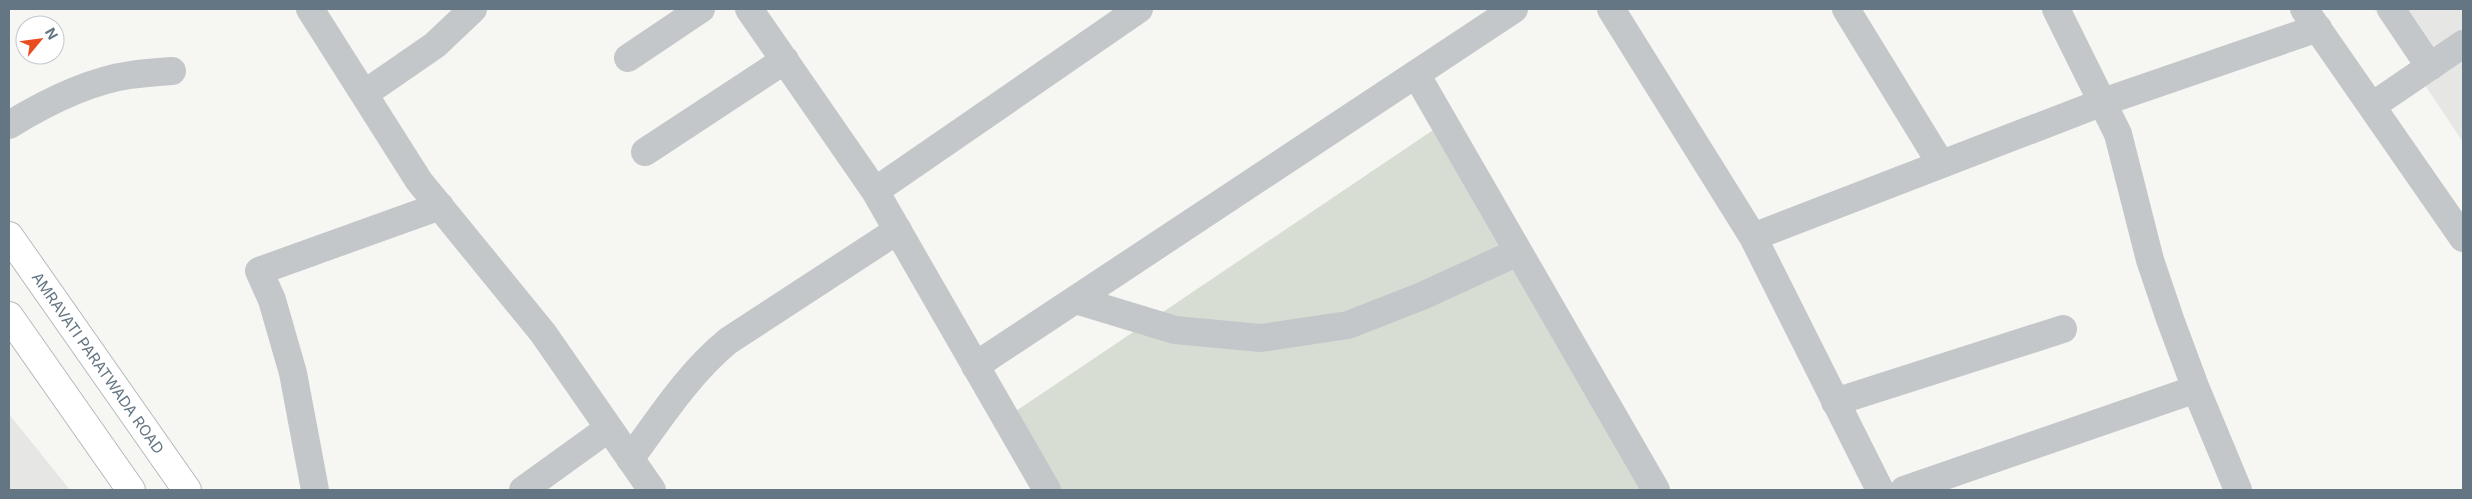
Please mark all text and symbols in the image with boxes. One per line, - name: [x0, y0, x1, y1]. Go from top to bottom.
- north arrow: [15, 15, 65, 65]
- text: N: [42, 25, 62, 42]
- street label: AMRAVATI PARATWADA ROAD: [28, 269, 168, 457]

